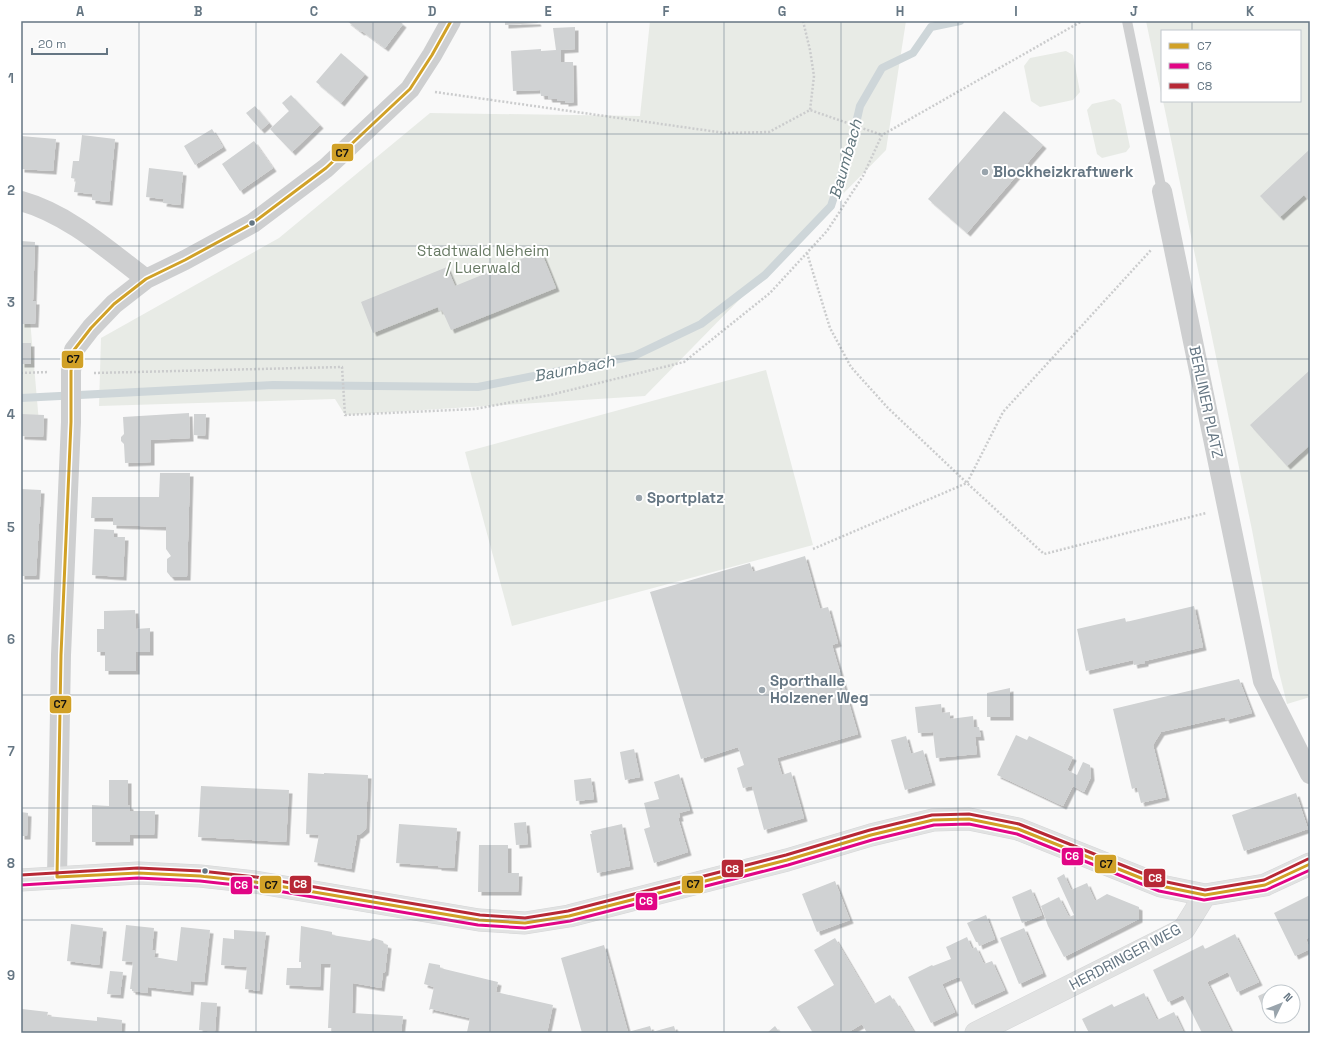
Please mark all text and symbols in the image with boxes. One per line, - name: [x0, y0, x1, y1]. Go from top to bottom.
- text: A: [76, 3, 85, 20]
- text: B: [194, 3, 203, 20]
- text: C: [310, 3, 318, 20]
- text: D: [428, 3, 437, 20]
- text: E: [544, 3, 552, 20]
- text: F: [663, 3, 670, 20]
- text: G: [778, 3, 786, 20]
- text: H: [896, 3, 904, 20]
- text: I: [1014, 3, 1018, 20]
- text: J: [1130, 3, 1138, 20]
- text: K: [1246, 3, 1255, 20]
- scale bar: [32, 30, 107, 56]
- legend: [1161, 30, 1301, 102]
- text: 20 m: [38, 36, 66, 52]
- text: C7: [1197, 38, 1212, 54]
- text: C6: [1197, 58, 1212, 74]
- text: 1: [8, 70, 14, 87]
- text: C8: [1197, 78, 1212, 94]
- water label: Baumbach: [824, 116, 867, 201]
- line badge: C7: [331, 143, 354, 162]
- text: C7: [335, 146, 349, 160]
- place label: Blockheizkraftwerk: [993, 162, 1134, 181]
- marker: Blockheizkraftwerk: [980, 167, 990, 177]
- text: 2: [7, 182, 15, 199]
- unlabelled marker: [247, 218, 257, 228]
- park label: Stadtwald Neheim / Luerwald: [417, 241, 549, 277]
- text: 3: [7, 294, 15, 311]
- street label: BERLINER PLATZ: [1185, 344, 1228, 460]
- line badge: C7: [61, 350, 84, 369]
- water label: Baumbach: [532, 350, 617, 387]
- text: C7: [66, 352, 80, 366]
- text: 4: [7, 406, 15, 423]
- place label: Sportplatz: [647, 488, 724, 507]
- marker: Sportplatz: [634, 493, 644, 503]
- text: 5: [7, 519, 15, 536]
- text: 6: [7, 631, 15, 648]
- place label: Sporthalle Holzener Weg: [770, 671, 868, 707]
- marker: Sporthalle Holzener Weg: [757, 685, 767, 695]
- line badge: C7: [49, 695, 72, 714]
- text: C7: [53, 697, 67, 711]
- text: 7: [7, 743, 15, 760]
- line badge: C6: [1061, 847, 1084, 866]
- text: C6: [1065, 849, 1079, 863]
- line badge: C7: [1094, 854, 1117, 874]
- text: 8: [7, 855, 15, 872]
- text: C7: [1099, 857, 1113, 871]
- line badge: C8: [721, 859, 744, 878]
- text: C8: [725, 862, 739, 876]
- unlabelled marker: [200, 866, 210, 876]
- line badge: C8: [1143, 868, 1166, 888]
- text: C8: [1148, 871, 1162, 885]
- line badge: C7: [259, 875, 282, 894]
- line badge: C8: [289, 875, 312, 894]
- line badge: C7: [681, 875, 704, 894]
- line badge: C6: [230, 876, 253, 895]
- text: C8: [293, 877, 307, 891]
- text: C7: [686, 877, 700, 891]
- text: C6: [234, 878, 248, 892]
- text: C7: [264, 878, 278, 892]
- line badge: C6: [635, 892, 658, 911]
- text: C6: [639, 894, 653, 908]
- street label: HERDRINGER WEG: [1066, 919, 1184, 994]
- text: 9: [7, 967, 15, 984]
- north arrow: [1261, 984, 1301, 1024]
- text: N: [1281, 990, 1296, 1005]

